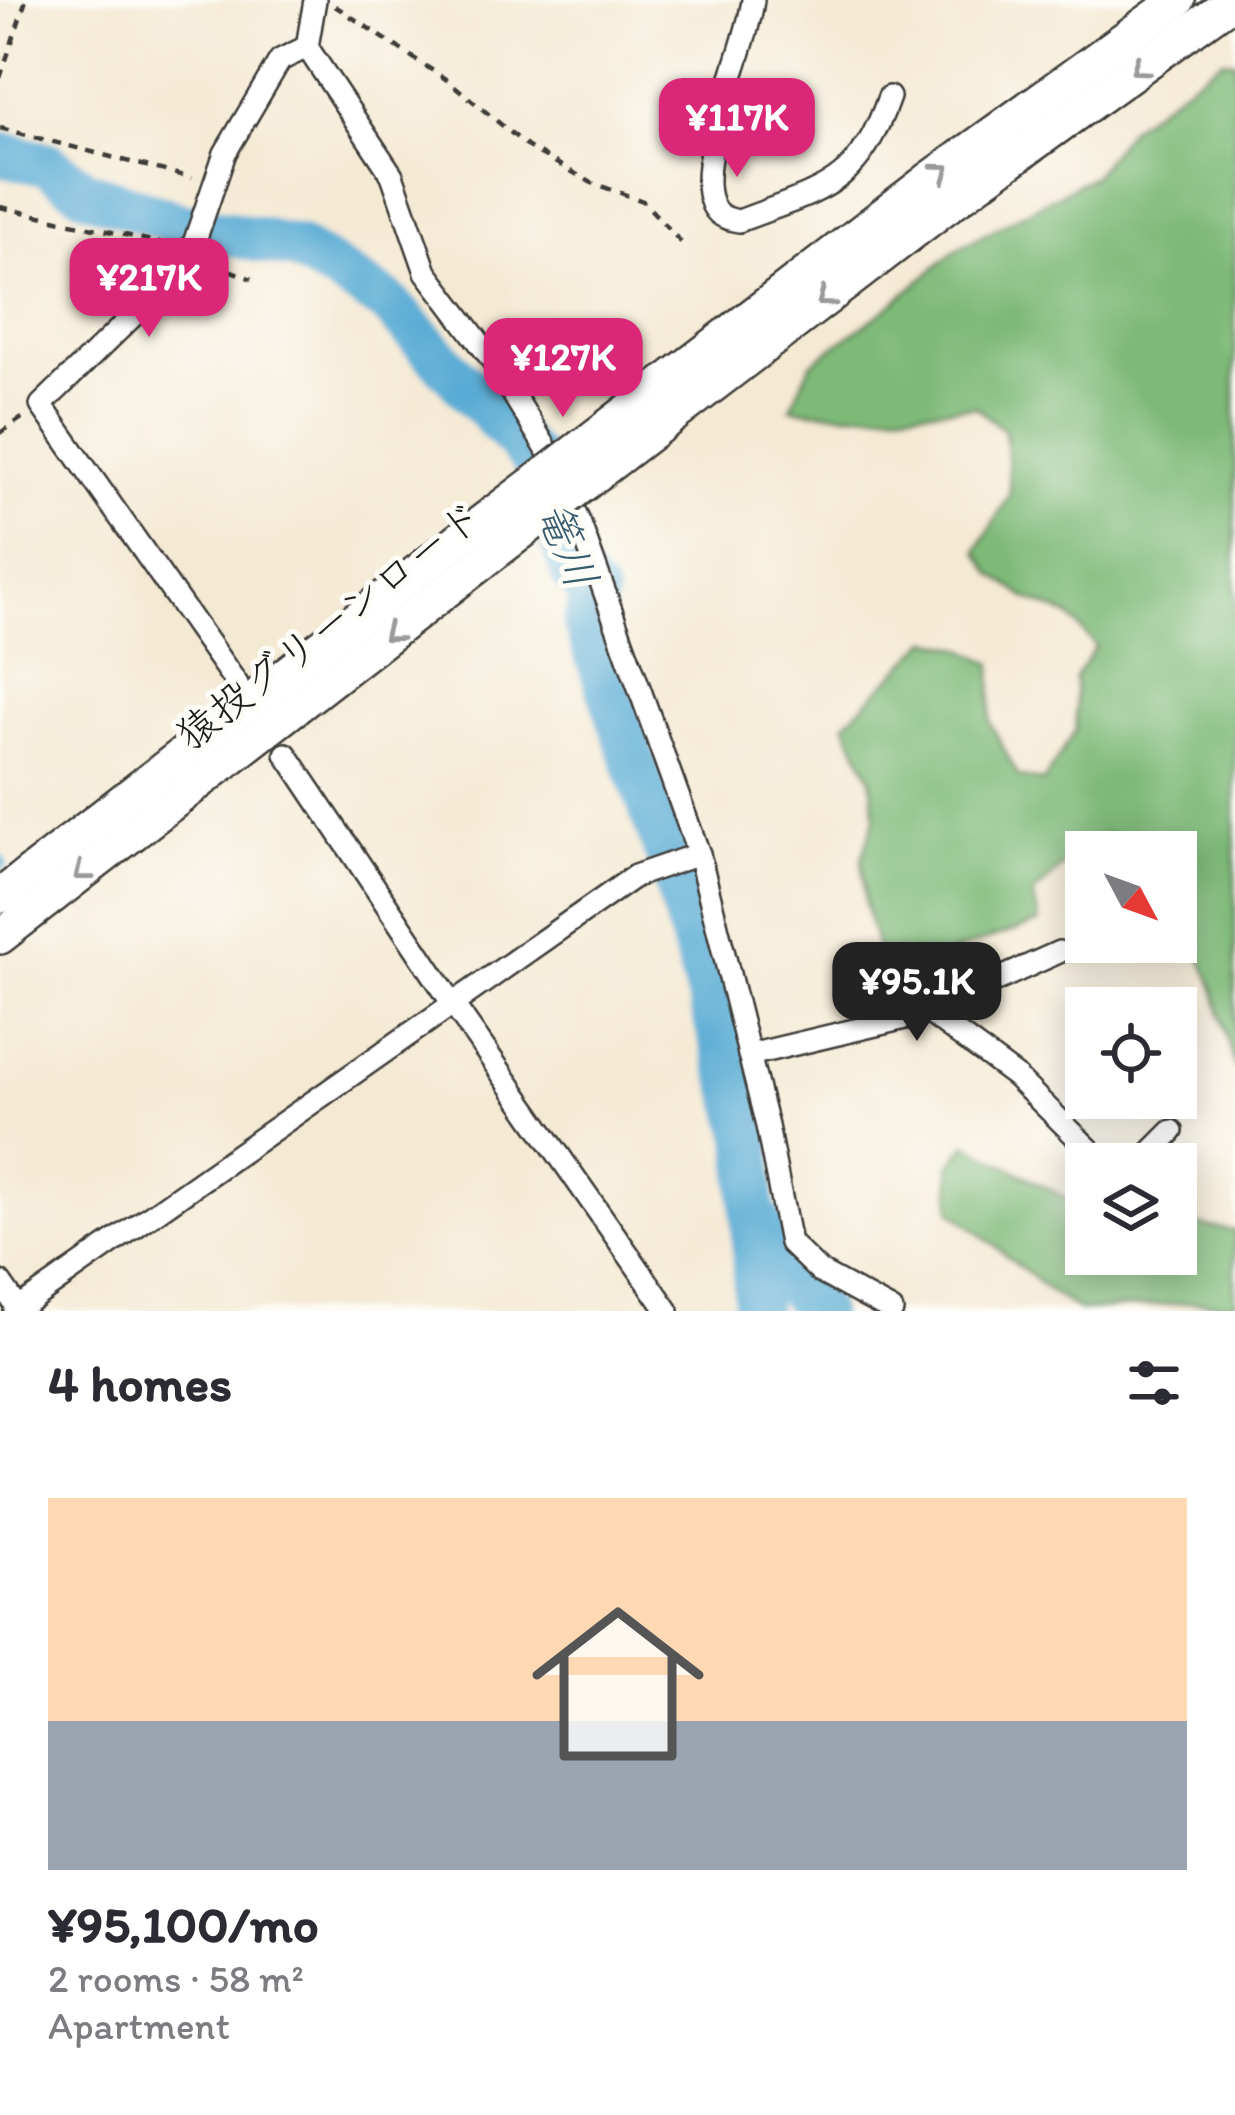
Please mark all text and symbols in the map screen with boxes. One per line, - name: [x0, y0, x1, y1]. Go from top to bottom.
- one-way arrow: [1131, 53, 1152, 75]
- pin: ¥117K: [653, 78, 821, 180]
- text: ¥117K: [686, 93, 788, 140]
- one-way arrow: [929, 163, 950, 185]
- pin: ¥217K: [65, 238, 233, 340]
- text: ¥217K: [97, 253, 201, 300]
- one-way arrow: [817, 285, 838, 307]
- pin: ¥127K: [479, 318, 647, 420]
- text: ¥127K: [511, 333, 615, 380]
- street label: 猿投グリーンロード: [165, 489, 493, 761]
- water label: 篭川: [526, 492, 610, 596]
- one-way arrow: [382, 620, 404, 641]
- north arrow: [1065, 831, 1197, 963]
- map controls: [1065, 831, 1197, 1275]
- one-way arrow: [74, 859, 96, 880]
- pin: ¥95.1K: [819, 942, 1015, 1044]
- text: ¥95.1K: [859, 957, 975, 1004]
- button: locate: [1065, 987, 1197, 1119]
- button: layers: [1065, 1143, 1197, 1275]
- icon: filters: [1121, 1350, 1187, 1416]
- text: 4 homes: [48, 1353, 232, 1414]
- icon: home: [510, 1576, 726, 1792]
- text: ¥95,100/mo: [48, 1894, 319, 1955]
- text: 2 rooms · 58 m²: [48, 1955, 304, 2002]
- text: Apartment: [48, 2002, 230, 2049]

